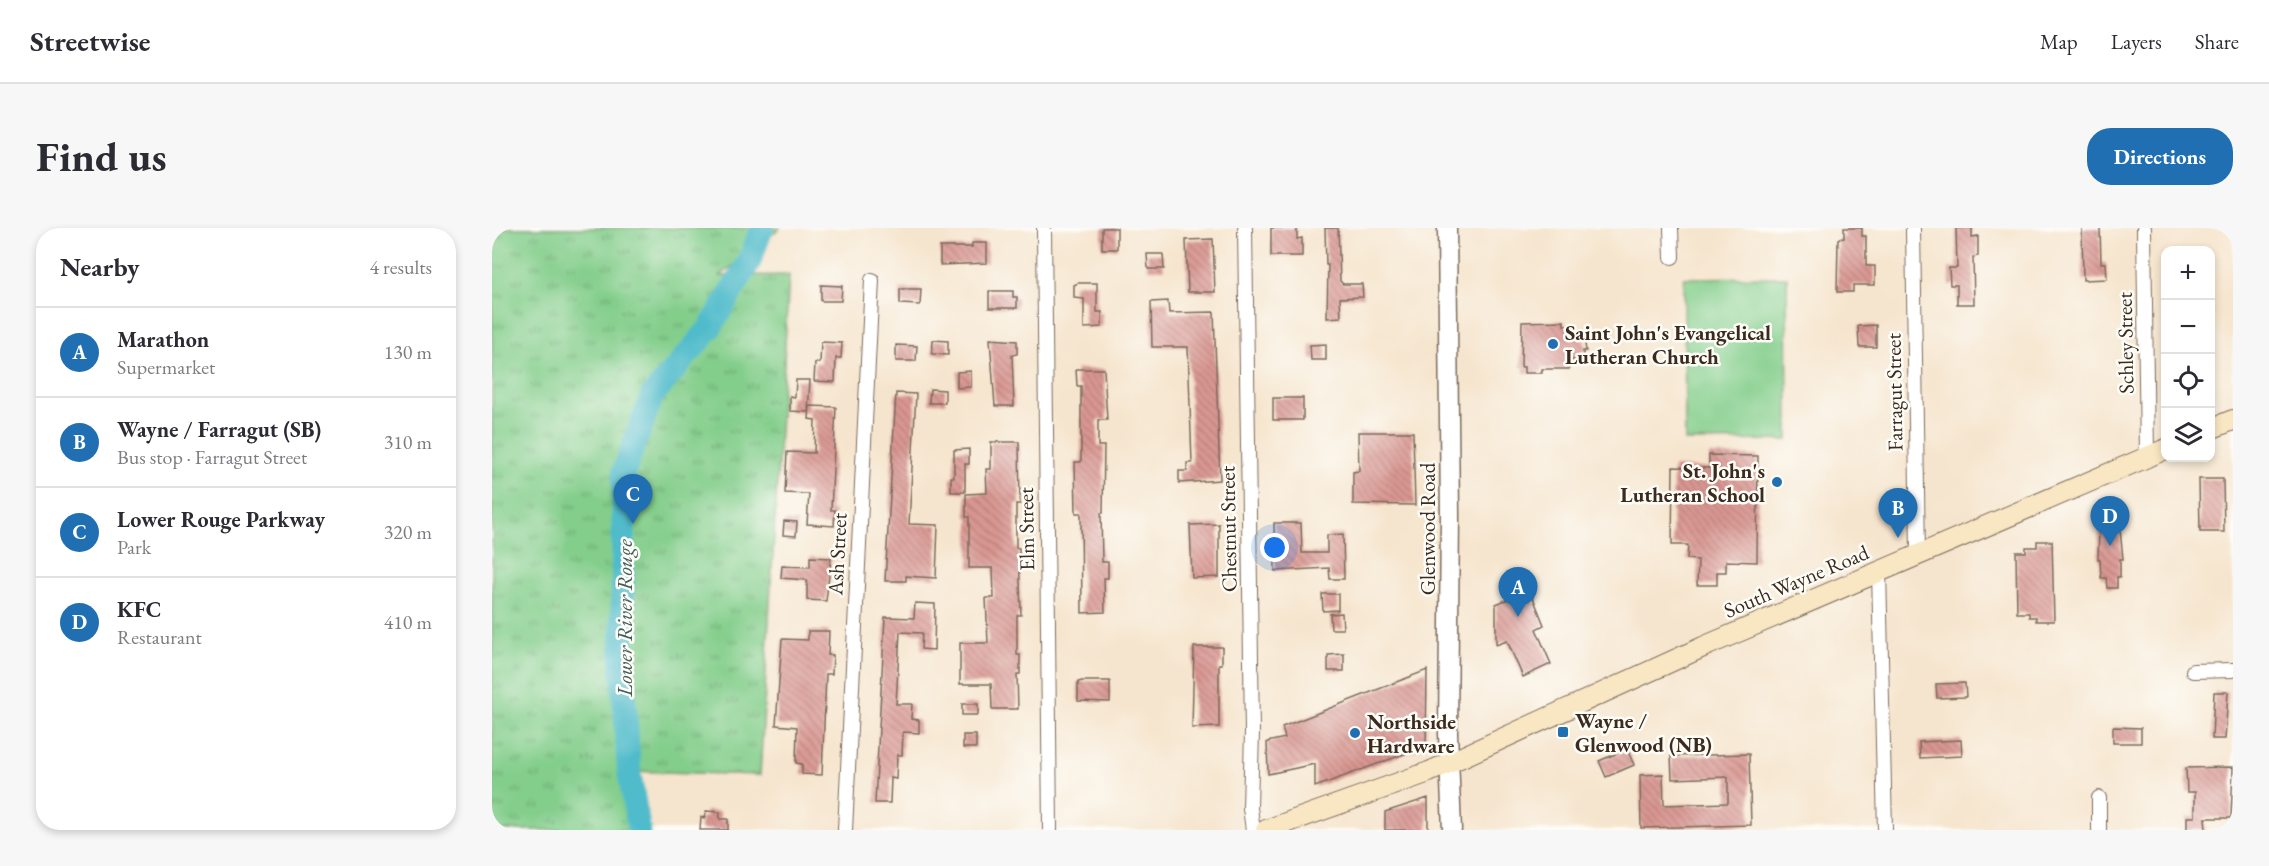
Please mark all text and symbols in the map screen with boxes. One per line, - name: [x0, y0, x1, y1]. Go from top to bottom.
- text: Streetwise: [30, 23, 150, 59]
- text: Map: [2040, 28, 2078, 55]
- text: Layers: [2111, 28, 2162, 55]
- text: Share: [2195, 28, 2239, 55]
- button: Directions: [2087, 128, 2233, 185]
- text: Find us: [36, 129, 167, 184]
- map controls: [2161, 246, 2215, 462]
- button: +: [2161, 246, 2215, 300]
- text: Nearby: [60, 250, 140, 284]
- text: 4 results: [369, 254, 432, 280]
- street label: Schley Street: [2111, 291, 2139, 394]
- button: −: [2161, 300, 2215, 354]
- place label: Saint John's Evangelical Lutheran Church: [1565, 319, 1771, 370]
- text: Marathon: [117, 325, 209, 354]
- street label: Farragut Street: [1879, 332, 1909, 451]
- marker: Saint John's Evangelical Lutheran Church: [1546, 337, 1560, 351]
- text: A: [72, 339, 87, 365]
- text: 130 m: [384, 339, 432, 365]
- text: Supermarket: [117, 354, 215, 380]
- button: locate: [2161, 354, 2215, 408]
- button: layers: [2161, 408, 2215, 462]
- text: Wayne / Farragut (SB): [117, 415, 321, 444]
- text: B: [73, 429, 86, 455]
- text: 310 m: [384, 429, 432, 455]
- text: Bus stop · Farragut Street: [117, 444, 307, 470]
- place label: St. John's Lutheran School: [1620, 457, 1765, 508]
- street label: Glenwood Road: [1414, 462, 1441, 595]
- street label: Chestnut Street: [1213, 465, 1243, 592]
- pin: C: [614, 474, 652, 524]
- marker: St. John's Lutheran School: [1770, 475, 1784, 489]
- street label: Elm Street: [1012, 487, 1040, 571]
- pin: B: [1878, 488, 1918, 538]
- pin: D: [2090, 496, 2130, 546]
- text: Lower Rouge Parkway: [117, 505, 325, 534]
- street label: Ash Street: [821, 512, 853, 597]
- text: C: [72, 519, 87, 545]
- text: 320 m: [384, 519, 432, 545]
- your location: [1260, 533, 1289, 562]
- text: Park: [117, 534, 151, 560]
- street label: South Wayne Road: [1719, 538, 1873, 624]
- water label: Lower River Rouge: [610, 539, 639, 698]
- pin: A: [1498, 568, 1538, 617]
- text: KFC: [117, 595, 161, 624]
- text: D: [72, 609, 87, 635]
- text: 410 m: [384, 609, 432, 635]
- text: Restaurant: [117, 624, 202, 650]
- place label: Wayne / Glenwood (NB): [1575, 707, 1712, 758]
- place label: Northside Hardware: [1367, 708, 1456, 759]
- marker: Wayne / Glenwood (NB): [1556, 725, 1570, 739]
- marker: Northside Hardware: [1348, 726, 1362, 740]

